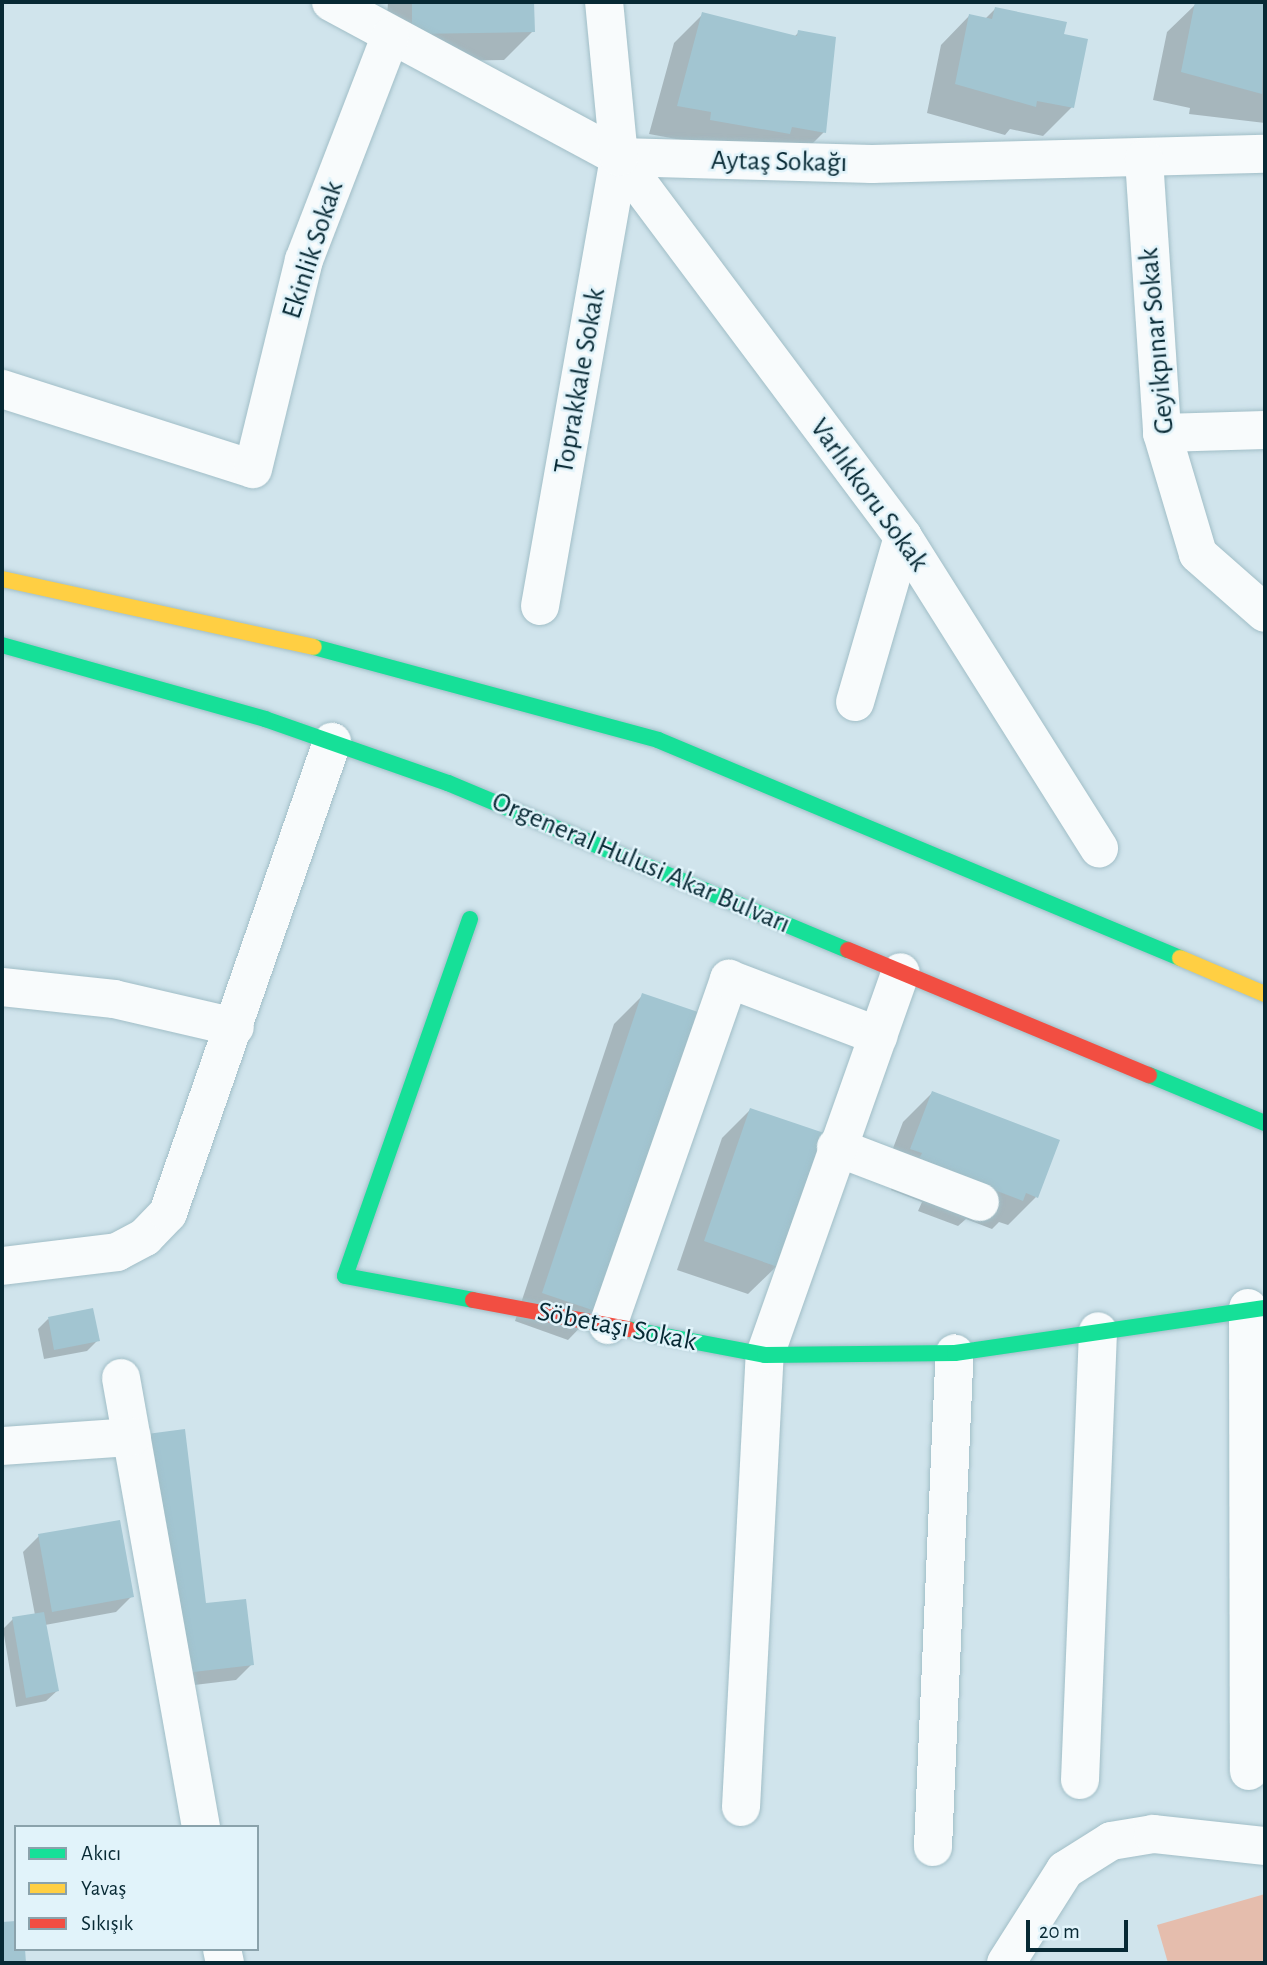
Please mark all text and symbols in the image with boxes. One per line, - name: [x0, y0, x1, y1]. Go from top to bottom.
- street label: Aytaş Sokağı: [711, 144, 847, 180]
- street label: Ekinlik Sokak: [275, 177, 351, 323]
- street label: Geyikpınar Sokak: [1132, 247, 1182, 435]
- street label: Toprakkale Sokak: [547, 286, 613, 476]
- street label: Varlıkkoru Sokak: [802, 412, 936, 578]
- street label: Orgeneral Hulusi Akar Bulvarı: [487, 785, 795, 941]
- street label: Söbetaşı Sokak: [534, 1295, 700, 1359]
- legend: [14, 1825, 259, 1951]
- text: Akıcı: [81, 1843, 121, 1864]
- text: Yavaş: [81, 1878, 126, 1899]
- scale bar: [1029, 1906, 1130, 1950]
- text: Sıkışık: [81, 1913, 133, 1934]
- text: 20 m: [1039, 1921, 1080, 1942]

